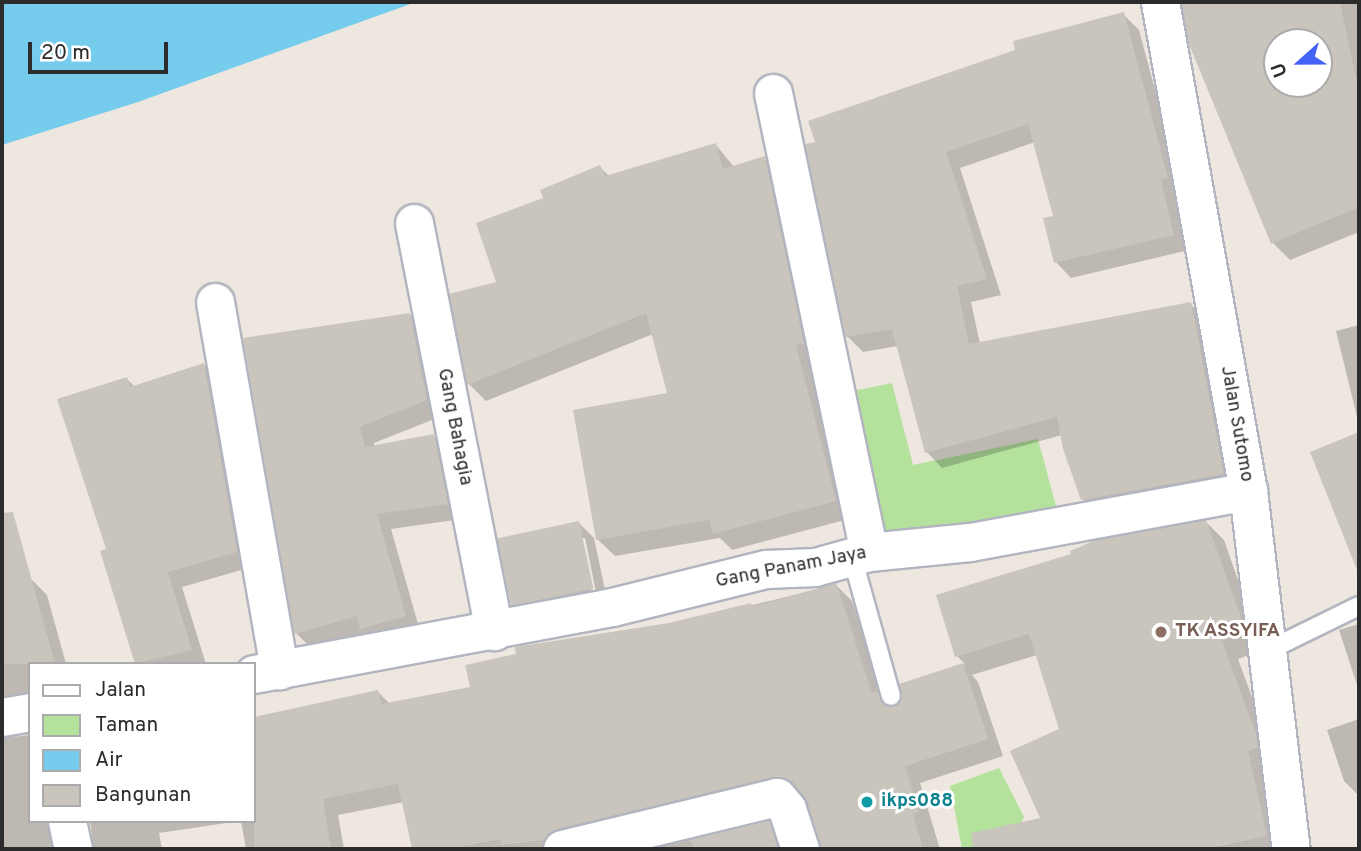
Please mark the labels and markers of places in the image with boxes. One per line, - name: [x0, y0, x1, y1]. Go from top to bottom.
- place label: TK ASSYIFA: [1175, 621, 1281, 643]
- marker: TK ASSYIFA: [1153, 624, 1169, 640]
- place label: ikps088: [881, 791, 953, 813]
- marker: ikps088: [859, 794, 875, 810]

